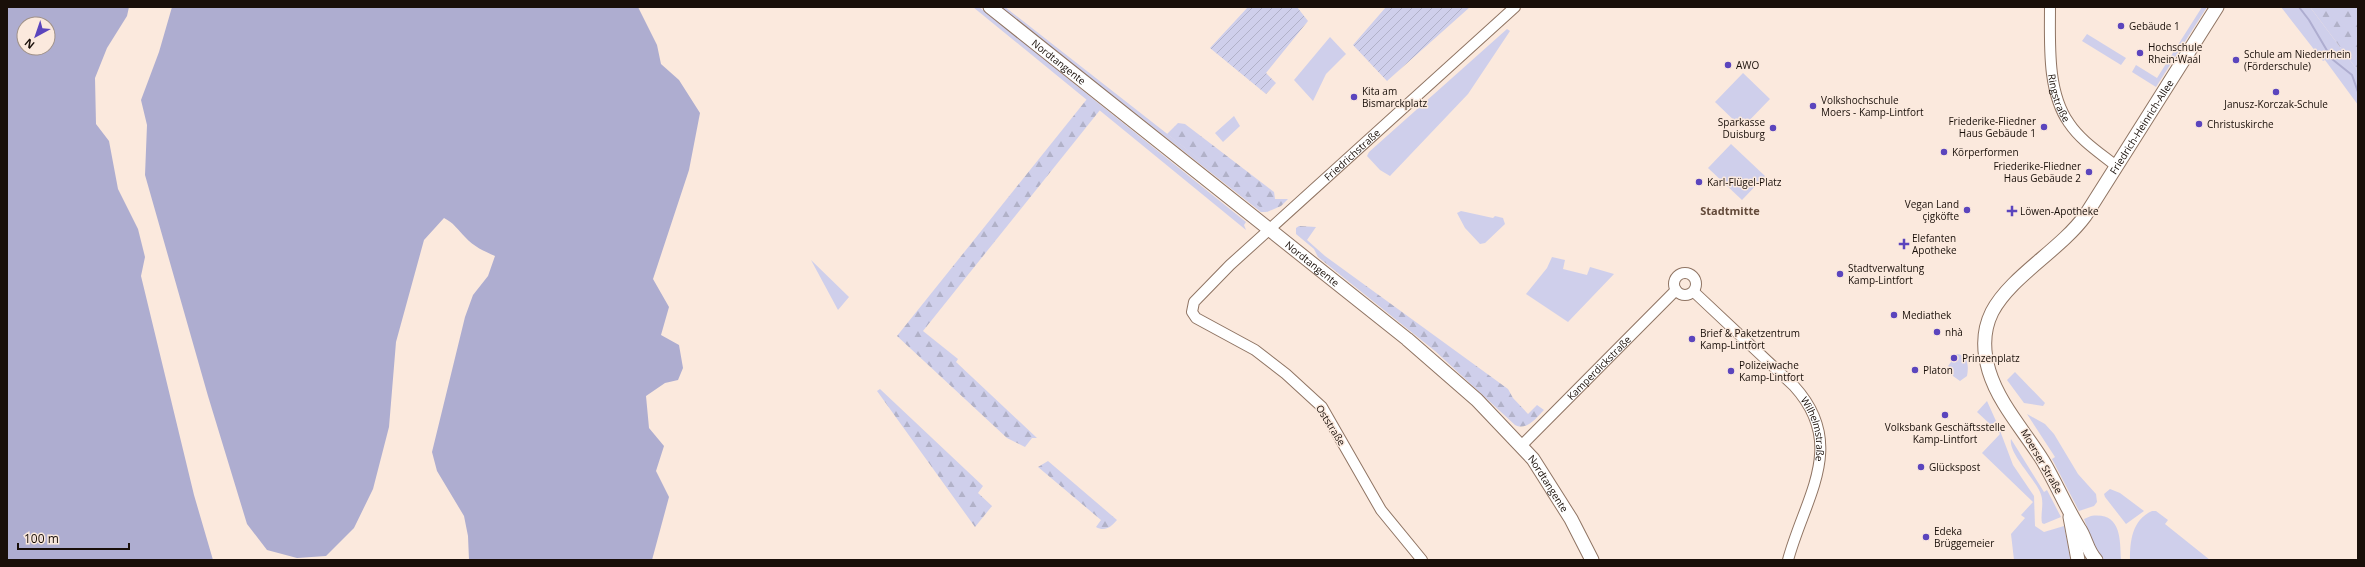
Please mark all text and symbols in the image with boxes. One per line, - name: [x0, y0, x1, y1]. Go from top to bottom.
- north arrow: [16, 16, 56, 56]
- place label: Gebäude 1: [2129, 19, 2180, 33]
- marker: Gebäude 1: [2116, 21, 2126, 31]
- text: N: [21, 35, 38, 53]
- street label: Nordtangente: [1029, 36, 1089, 88]
- place label: Hochschule Rhein-Waal: [2148, 40, 2203, 66]
- place label: Schule am Niederrhein (Förderschule): [2244, 47, 2351, 73]
- marker: Hochschule Rhein-Waal: [2135, 48, 2145, 58]
- marker: Schule am Niederrhein (Förderschule): [2231, 55, 2241, 65]
- place label: AWO: [1736, 58, 1760, 72]
- marker: AWO: [1723, 60, 1733, 70]
- street label: Ringstraße: [2045, 73, 2074, 125]
- street label: Friedrich-Heinrich-Allee: [2106, 76, 2177, 177]
- place label: Kita am Bismarckplatz: [1362, 84, 1427, 110]
- marker: Janusz-Korczak-Schule: [2271, 87, 2281, 97]
- marker: Kita am Bismarckplatz: [1349, 92, 1359, 102]
- place label: Volkshochschule Moers - Kamp-Lintfort: [1821, 93, 1924, 119]
- place label: Janusz-Korczak-Schule: [2223, 97, 2328, 111]
- marker: Volkshochschule Moers - Kamp-Lintfort: [1808, 101, 1818, 111]
- place label: Friederike-Fliedner Haus Gebäude 1: [1948, 114, 2036, 140]
- place label: Sparkasse Duisburg: [1718, 115, 1766, 141]
- place label: Christuskirche: [2207, 117, 2274, 131]
- marker: Christuskirche: [2194, 119, 2204, 129]
- marker: Friederike-Fliedner Haus Gebäude 1: [2039, 122, 2049, 132]
- marker: Sparkasse Duisburg: [1768, 123, 1778, 133]
- street label: Friedrichstraße: [1321, 125, 1383, 184]
- place label: Körperformen: [1952, 145, 2019, 159]
- marker: Körperformen: [1939, 147, 1949, 157]
- place label: Friederike-Fliedner Haus Gebäude 2: [1993, 159, 2081, 185]
- marker: Friederike-Fliedner Haus Gebäude 2: [2084, 167, 2094, 177]
- place label: Karl-Flügel-Platz: [1707, 175, 1782, 189]
- marker: Karl-Flügel-Platz: [1694, 177, 1704, 187]
- place label: Vegan Land çigköfte: [1905, 197, 1959, 223]
- district label: Stadtmitte: [1700, 203, 1760, 218]
- place label: Löwen-Apotheke: [2020, 204, 2099, 218]
- marker: Vegan Land çigköfte: [1962, 205, 1972, 215]
- marker: Löwen-Apotheke: [2007, 206, 2017, 216]
- place label: Elefanten Apotheke: [1912, 231, 1957, 257]
- street label: Nordtangente: [1282, 238, 1343, 290]
- marker: Elefanten Apotheke: [1899, 239, 1909, 249]
- place label: Stadtverwaltung Kamp-Lintfort: [1848, 261, 1925, 287]
- marker: Stadtverwaltung Kamp-Lintfort: [1835, 269, 1845, 279]
- place label: Mediathek: [1902, 308, 1952, 322]
- marker: Mediathek: [1889, 310, 1899, 320]
- place label: nhà: [1945, 325, 1963, 339]
- place label: Brief & Paketzentrum Kamp-Lintfort: [1700, 326, 1800, 352]
- marker: nhà: [1932, 327, 1942, 337]
- street label: Kamperdickstraße: [1564, 332, 1634, 403]
- marker: Brief & Paketzentrum Kamp-Lintfort: [1687, 334, 1697, 344]
- place label: Prinzenplatz: [1962, 351, 2020, 365]
- marker: Prinzenplatz: [1949, 353, 1959, 363]
- place label: Polizeiwache Kamp-Lintfort: [1739, 358, 1804, 384]
- place label: Platon: [1923, 363, 1953, 377]
- marker: Platon: [1910, 365, 1920, 375]
- marker: Polizeiwache Kamp-Lintfort: [1726, 366, 1736, 376]
- street label: Wilhelmstraße: [1798, 394, 1827, 463]
- street label: Oststraße: [1313, 402, 1349, 449]
- marker: Volksbank Geschäftsstelle Kamp-Lintfort: [1940, 410, 1950, 420]
- place label: Volksbank Geschäftsstelle Kamp-Lintfort: [1885, 420, 2006, 446]
- street label: Moerser Straße: [2018, 426, 2066, 496]
- street label: Nordtangente: [1525, 451, 1572, 515]
- place label: Glückspost: [1929, 460, 1981, 474]
- marker: Glückspost: [1916, 462, 1926, 472]
- place label: Edeka Brüggemeier: [1934, 524, 1994, 550]
- scale bar: [18, 525, 129, 551]
- text: 100 m: [24, 530, 59, 547]
- marker: Edeka Brüggemeier: [1921, 532, 1931, 542]

